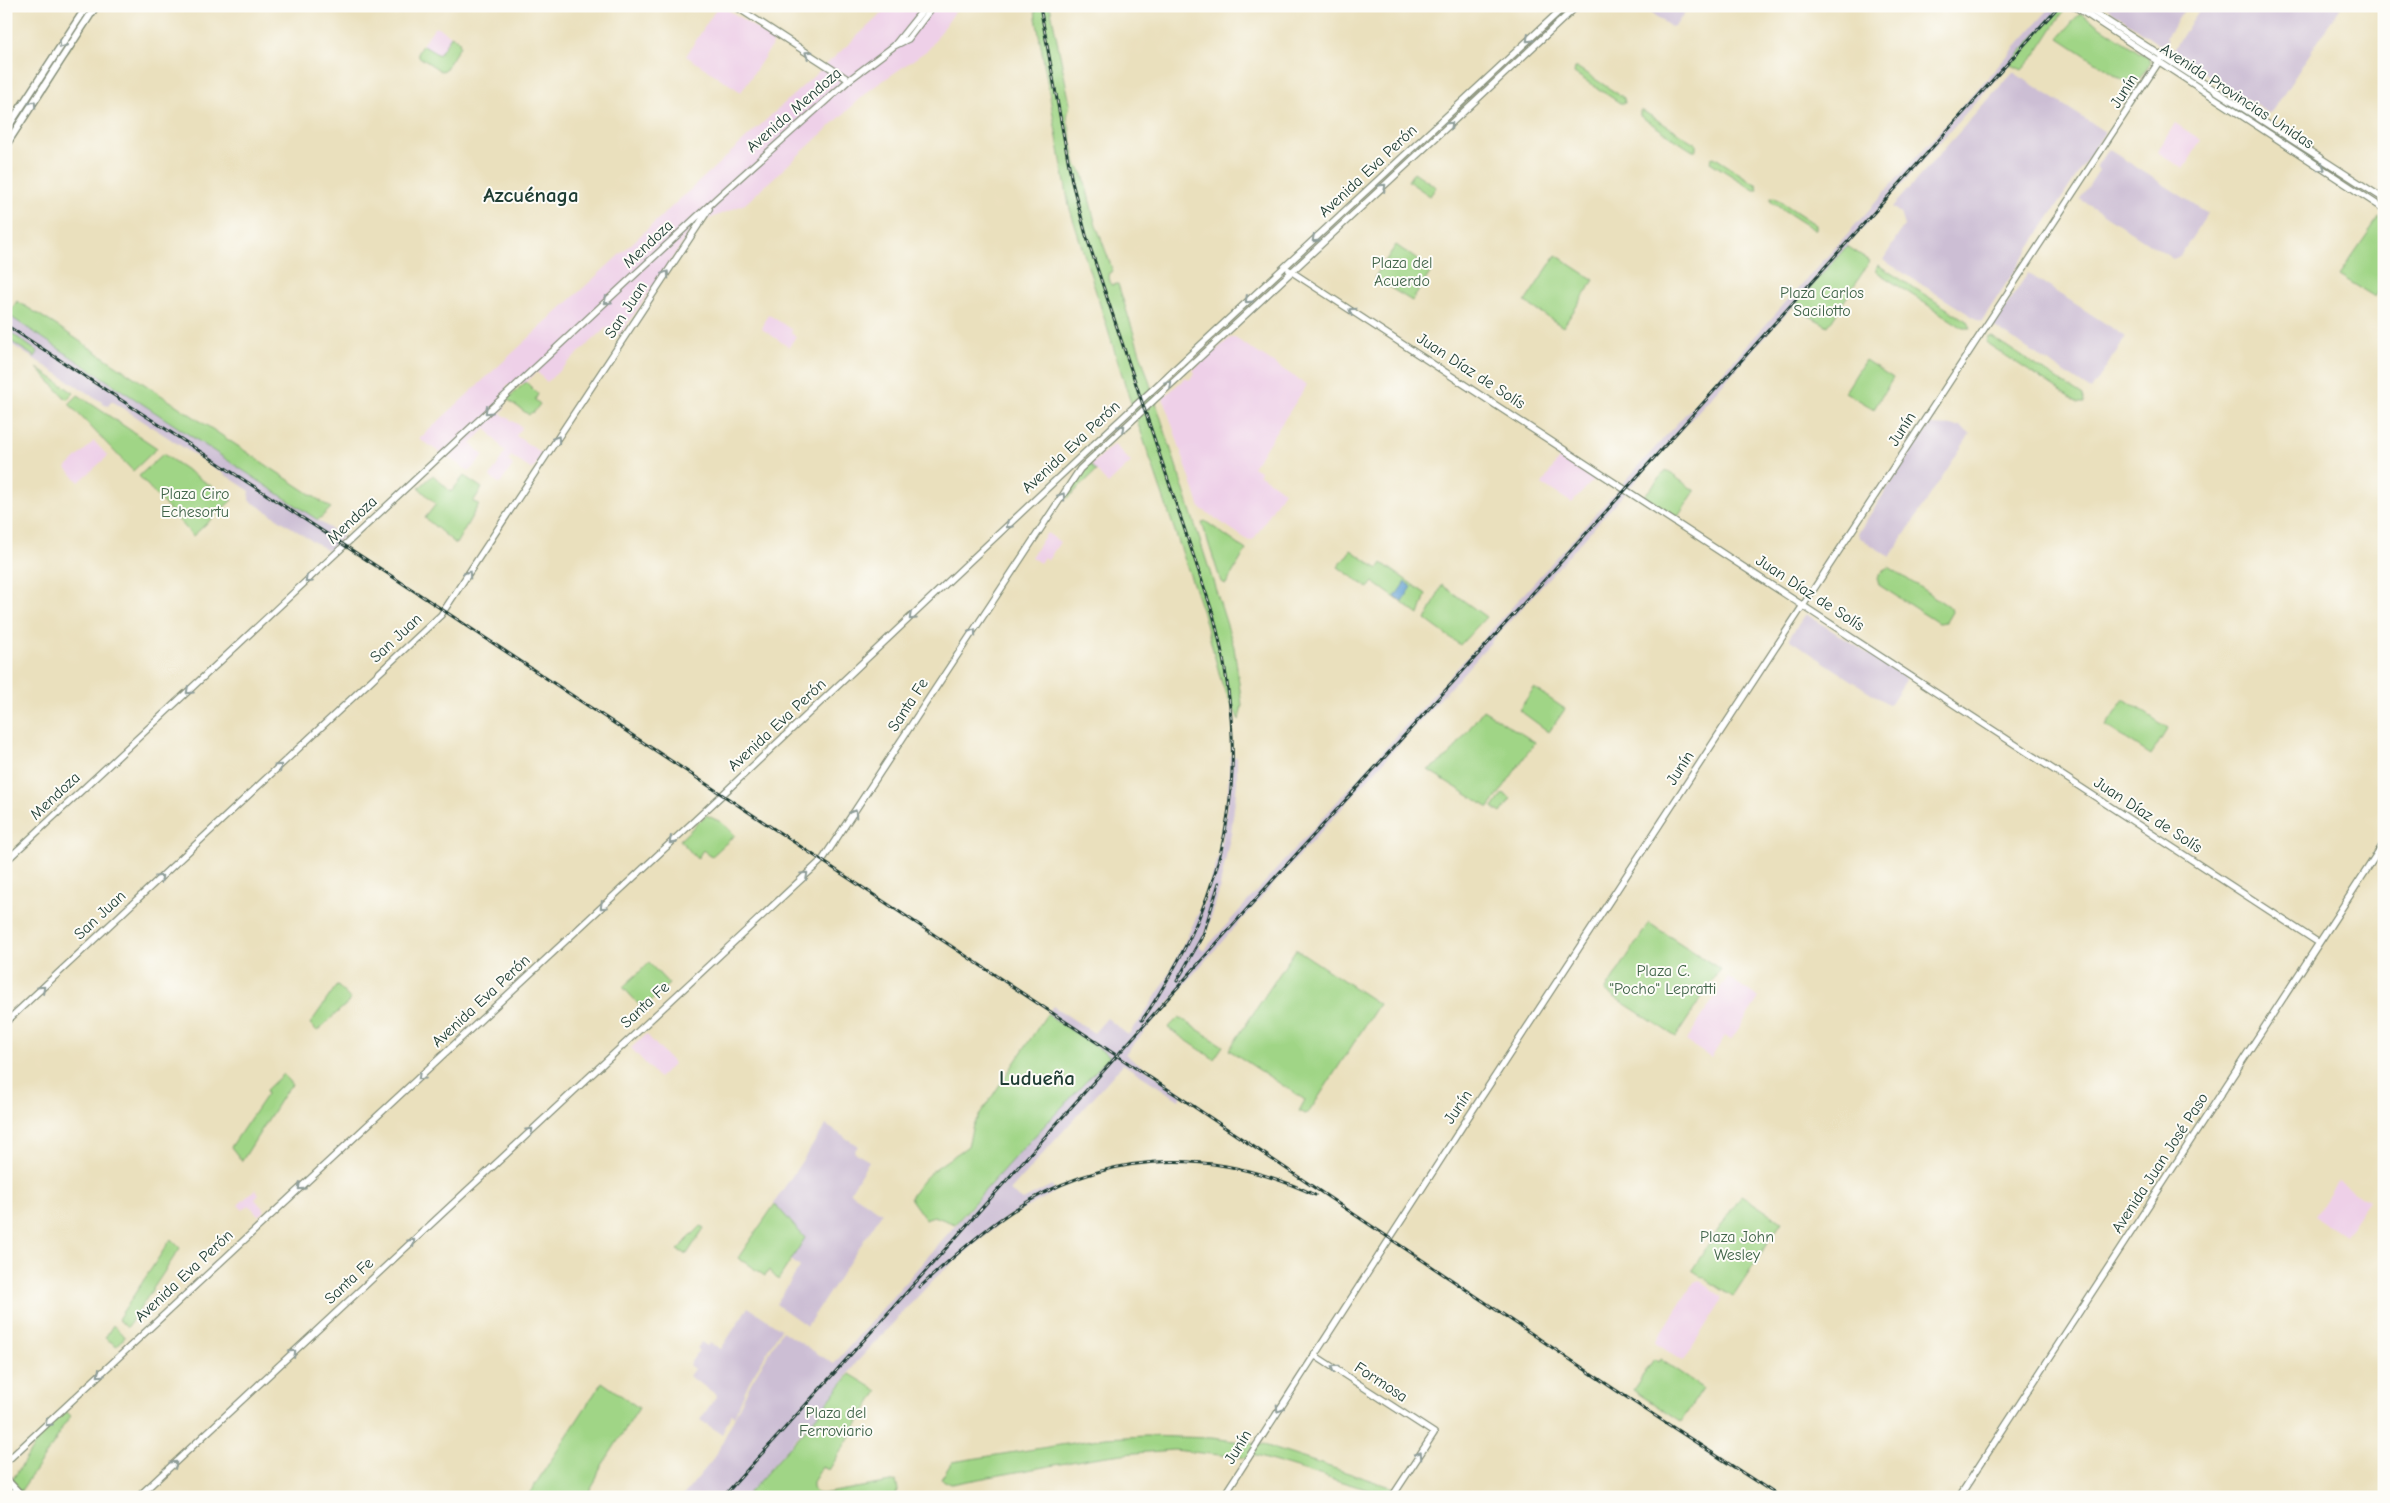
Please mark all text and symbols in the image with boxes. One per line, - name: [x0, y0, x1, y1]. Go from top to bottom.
- one-way arrow: [1526, 34, 1535, 43]
- one-way arrow: [59, 40, 68, 49]
- street label: Avenida Provincias Unidas: [2157, 40, 2317, 153]
- one-way arrow: [804, 50, 813, 60]
- street label: Avenida Mendoza: [743, 64, 845, 156]
- street label: Junín: [2106, 71, 2142, 111]
- one-way arrow: [27, 100, 36, 109]
- street label: Avenida Eva Perón: [1315, 121, 1421, 221]
- one-way arrow: [1444, 122, 1453, 131]
- one-way arrow: [2317, 162, 2326, 172]
- district label: Azcuénaga: [483, 183, 579, 207]
- one-way arrow: [1378, 184, 1387, 193]
- street label: Mendoza: [619, 216, 677, 272]
- one-way arrow: [1311, 233, 1320, 242]
- park label: Plaza del Acuerdo: [1372, 254, 1432, 290]
- one-way arrow: [660, 270, 669, 280]
- street label: San Juan: [601, 278, 651, 342]
- park label: Plaza Carlos Sacilotto: [1780, 284, 1864, 320]
- one-way arrow: [1245, 294, 1254, 303]
- one-way arrow: [604, 295, 613, 304]
- one-way arrow: [1349, 308, 1358, 317]
- street label: Juan Díaz de Solís: [1414, 329, 1529, 413]
- one-way arrow: [1164, 381, 1173, 390]
- street label: Avenida Eva Perón: [1018, 397, 1124, 497]
- one-way arrow: [485, 405, 494, 414]
- street label: Junín: [1884, 409, 1920, 449]
- one-way arrow: [1116, 425, 1125, 434]
- one-way arrow: [551, 435, 561, 444]
- park label: Plaza Ciro Echesortu: [161, 485, 229, 521]
- street label: Mendoza: [323, 492, 381, 548]
- one-way arrow: [1056, 492, 1065, 501]
- one-way arrow: [1005, 519, 1014, 528]
- street label: Juan Díaz de Solís: [1753, 551, 1868, 635]
- one-way arrow: [462, 571, 471, 580]
- one-way arrow: [304, 574, 313, 583]
- street label: San Juan: [367, 610, 425, 666]
- one-way arrow: [908, 611, 917, 620]
- one-way arrow: [967, 628, 976, 637]
- street label: Avenida Eva Perón: [724, 675, 830, 775]
- street label: Santa Fe: [884, 675, 932, 735]
- one-way arrow: [185, 685, 194, 694]
- street label: Junín: [1662, 748, 1698, 788]
- one-way arrow: [273, 764, 282, 773]
- street label: Mendoza: [26, 768, 84, 824]
- street label: Juan Díaz de Solís: [2091, 773, 2206, 857]
- one-way arrow: [847, 810, 857, 819]
- one-way arrow: [669, 835, 678, 844]
- one-way arrow: [799, 872, 808, 881]
- one-way arrow: [155, 875, 164, 884]
- street label: San Juan: [71, 887, 129, 943]
- one-way arrow: [600, 900, 609, 909]
- street label: Avenida Eva Perón: [428, 951, 534, 1051]
- park label: Plaza C. "Pocho" Lepratti: [1610, 962, 1716, 998]
- street label: Santa Fe: [617, 978, 673, 1032]
- one-way arrow: [36, 986, 45, 995]
- district label: Ludueña: [999, 1066, 1075, 1090]
- one-way arrow: [417, 1071, 426, 1080]
- street label: Junín: [1440, 1087, 1476, 1127]
- street label: Avenida Juan José Paso: [2108, 1090, 2212, 1236]
- one-way arrow: [525, 1128, 534, 1137]
- one-way arrow: [298, 1181, 307, 1190]
- street label: Avenida Eva Perón: [131, 1226, 237, 1326]
- park label: Plaza John Wesley: [1700, 1228, 1774, 1264]
- one-way arrow: [406, 1239, 415, 1248]
- street label: Santa Fe: [321, 1254, 377, 1308]
- one-way arrow: [287, 1350, 296, 1359]
- street label: Formosa: [1351, 1358, 1411, 1406]
- one-way arrow: [1330, 1365, 1340, 1374]
- one-way arrow: [97, 1368, 106, 1377]
- one-way arrow: [1276, 1403, 1285, 1412]
- park label: Plaza del Ferroviario: [799, 1404, 873, 1440]
- one-way arrow: [45, 1417, 54, 1426]
- street label: Junín: [1221, 1427, 1255, 1467]
- one-way arrow: [1413, 1451, 1422, 1461]
- one-way arrow: [168, 1460, 177, 1469]

